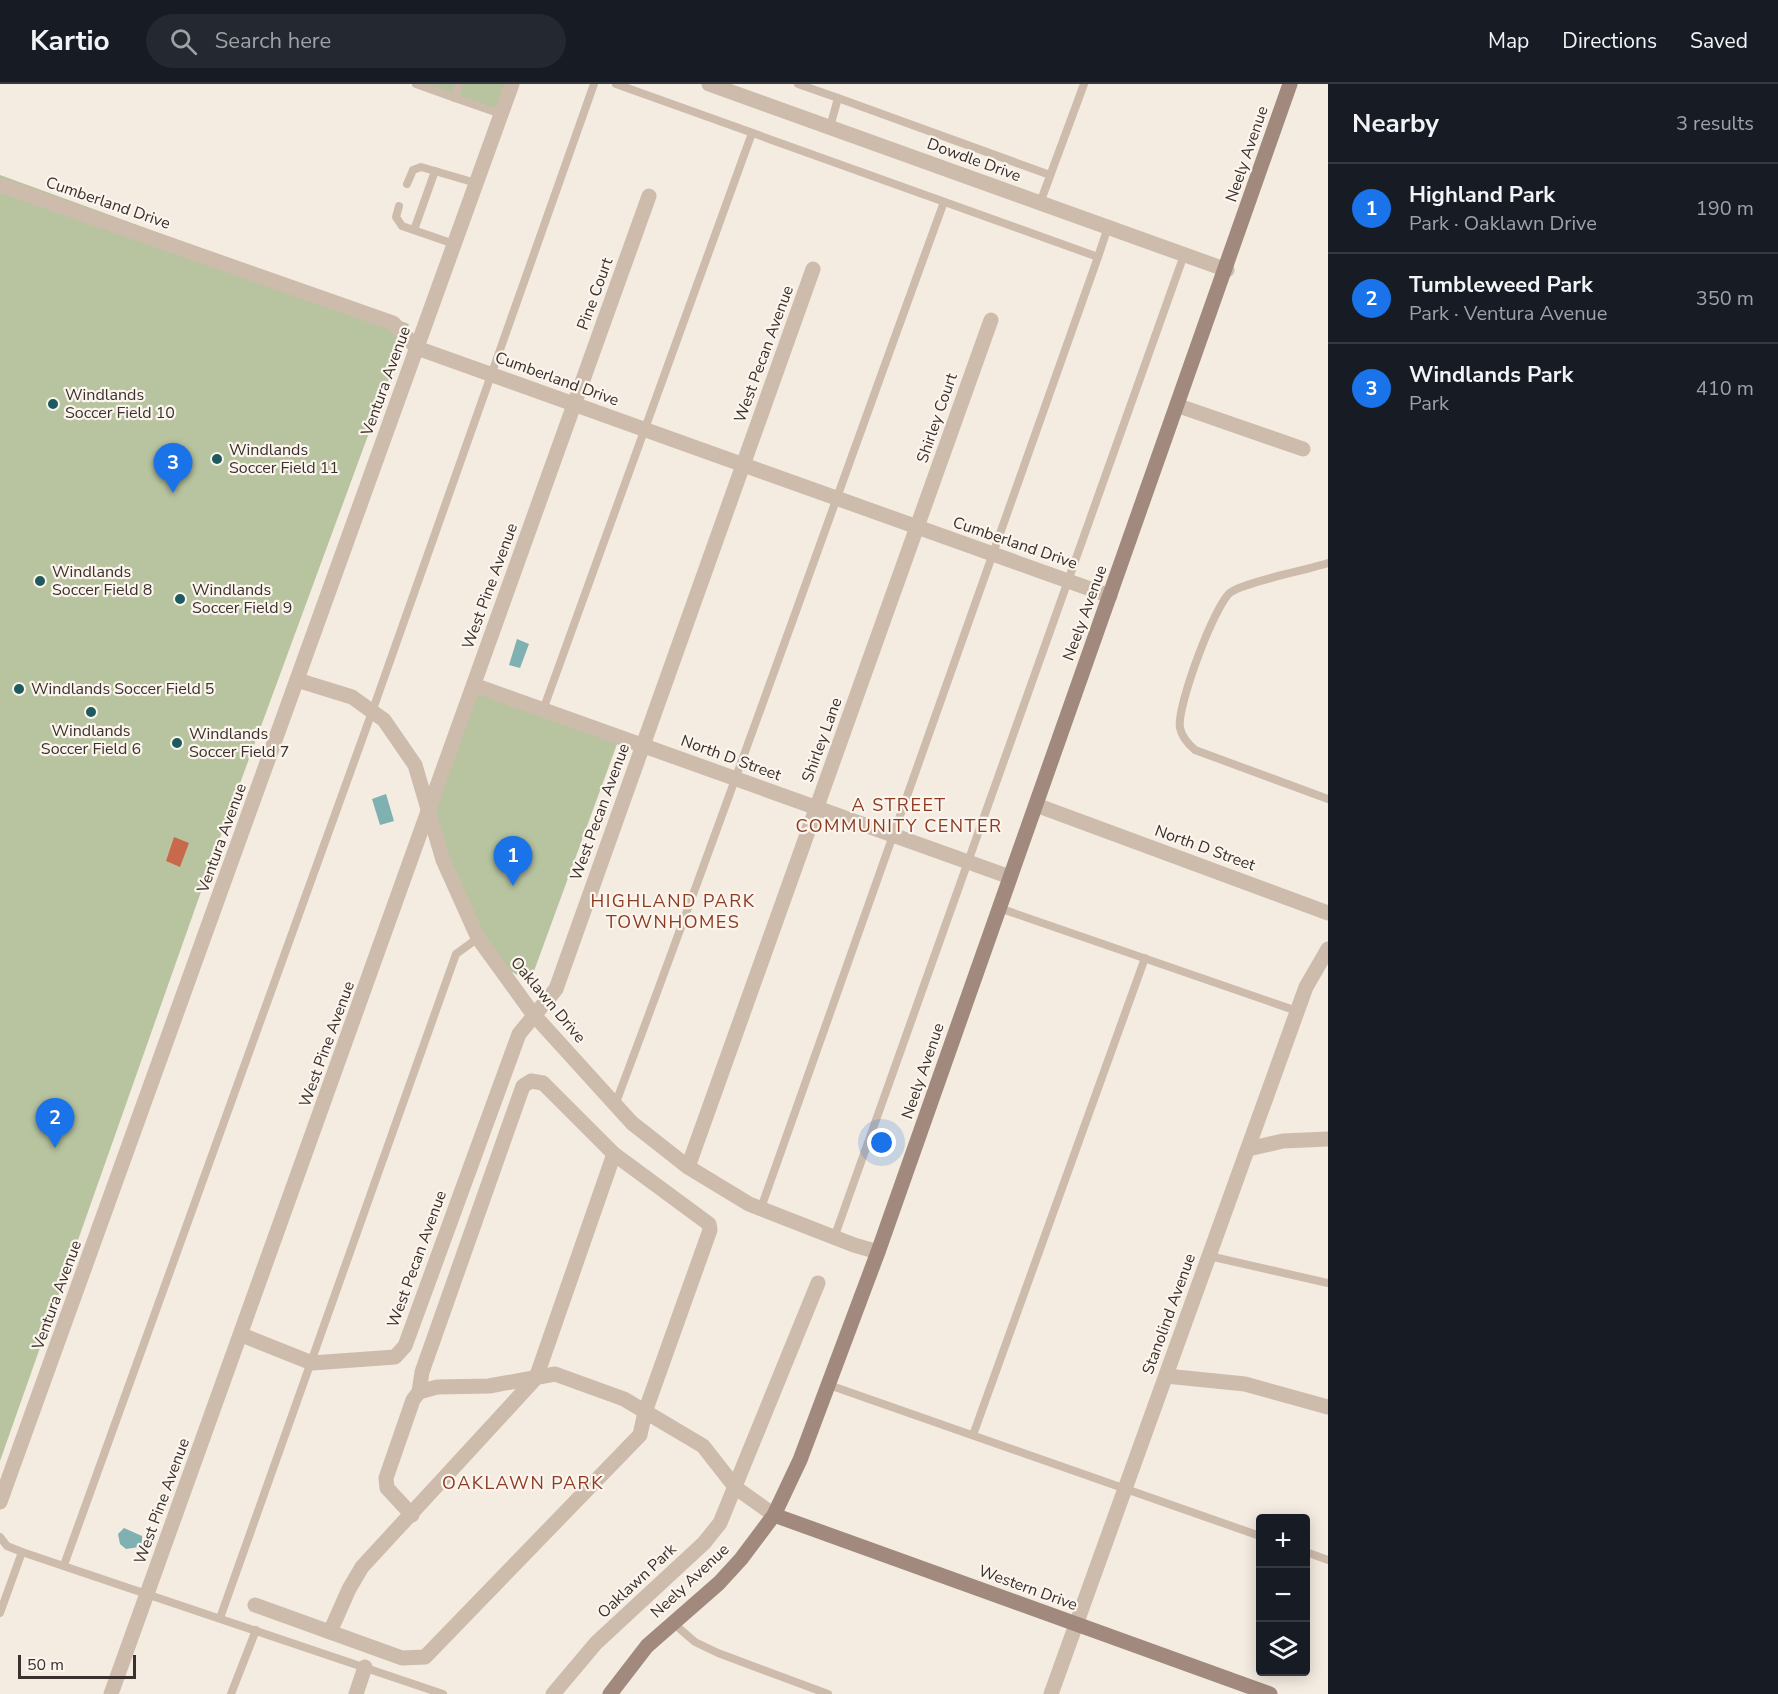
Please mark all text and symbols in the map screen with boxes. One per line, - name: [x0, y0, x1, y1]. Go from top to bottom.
- search box: [146, 14, 566, 68]
- text: Kartio: [30, 22, 110, 60]
- icon: search: [167, 25, 200, 58]
- text: Search here: [215, 26, 331, 56]
- text: Map: [1488, 27, 1529, 55]
- text: Directions: [1562, 27, 1657, 55]
- text: Saved: [1690, 27, 1748, 55]
- street label: Neely Avenue: [1220, 103, 1274, 205]
- text: Nearby: [1352, 106, 1439, 141]
- text: 3 results: [1676, 110, 1754, 137]
- street label: Dowdle Drive: [924, 133, 1024, 187]
- street label: Cumberland Drive: [43, 171, 173, 235]
- text: Highland Park: [1409, 180, 1555, 210]
- text: 1: [1366, 195, 1378, 222]
- text: 190 m: [1696, 195, 1754, 222]
- text: Park · Oaklawn Drive: [1409, 210, 1597, 237]
- street label: Pine Court: [572, 254, 618, 333]
- text: Tumbleweed Park: [1409, 270, 1593, 300]
- street label: West Pecan Avenue: [729, 282, 799, 426]
- text: 2: [1366, 285, 1378, 312]
- text: 350 m: [1696, 285, 1754, 312]
- text: Park · Ventura Avenue: [1409, 300, 1607, 327]
- street label: Ventura Avenue: [356, 323, 416, 440]
- street label: Cumberland Drive: [492, 346, 622, 412]
- text: Windlands Park: [1409, 360, 1573, 390]
- street label: Shirley Court: [911, 370, 963, 466]
- text: 3: [1366, 375, 1378, 402]
- text: 410 m: [1696, 375, 1754, 402]
- place label: Windlands Soccer Field 10: [65, 384, 175, 424]
- text: Park: [1409, 390, 1449, 417]
- marker: Windlands Soccer Field 10: [46, 397, 60, 411]
- place label: Windlands Soccer Field 11: [229, 439, 339, 479]
- pin: 3: [154, 444, 192, 493]
- marker: Windlands Soccer Field 11: [210, 452, 224, 466]
- street label: Cumberland Drive: [950, 511, 1080, 575]
- street label: West Pine Avenue: [457, 520, 523, 652]
- place label: Windlands Soccer Field 8: [52, 561, 152, 601]
- street label: Neely Avenue: [1058, 562, 1112, 664]
- marker: Windlands Soccer Field 8: [33, 574, 47, 588]
- place label: Windlands Soccer Field 9: [192, 579, 292, 619]
- marker: Windlands Soccer Field 9: [173, 592, 187, 606]
- place label: Windlands Soccer Field 5: [31, 678, 214, 700]
- marker: Windlands Soccer Field 5: [12, 682, 26, 696]
- street label: Shirley Lane: [797, 695, 847, 785]
- marker: Windlands Soccer Field 6: [84, 705, 98, 719]
- place label: Windlands Soccer Field 6: [41, 720, 141, 760]
- place label: Windlands Soccer Field 7: [189, 723, 289, 763]
- street label: North D Street: [678, 730, 785, 786]
- marker: Windlands Soccer Field 7: [170, 736, 184, 750]
- street label: West Pecan Avenue: [565, 740, 635, 884]
- street label: Ventura Avenue: [192, 780, 252, 897]
- district label: A STREET COMMUNITY CENTER: [796, 793, 1003, 838]
- street label: North D Street: [1152, 820, 1259, 876]
- pin: 1: [494, 836, 532, 886]
- district label: HIGHLAND PARK TOWNHOMES: [591, 889, 755, 934]
- street label: Oaklawn Drive: [505, 952, 591, 1048]
- street label: West Pine Avenue: [294, 978, 360, 1110]
- street label: Neely Avenue: [896, 1020, 950, 1122]
- pin: 2: [36, 1098, 74, 1148]
- your location: [867, 1128, 896, 1157]
- street label: West Pecan Avenue: [382, 1187, 452, 1331]
- street label: Ventura Avenue: [27, 1237, 87, 1354]
- street label: Stanolind Avenue: [1137, 1250, 1201, 1378]
- street label: West Pine Avenue: [129, 1435, 195, 1567]
- district label: OAKLAWN PARK: [442, 1471, 604, 1495]
- map controls: [1256, 1514, 1310, 1676]
- button: +: [1256, 1514, 1310, 1568]
- street label: Oaklawn Park: [593, 1538, 682, 1623]
- street label: Neely Avenue: [646, 1539, 734, 1623]
- street label: Western Drive: [976, 1560, 1080, 1616]
- button: −: [1256, 1568, 1310, 1622]
- button: layers: [1256, 1622, 1310, 1676]
- scale bar: [18, 1652, 136, 1680]
- text: 50 m: [27, 1654, 64, 1676]

